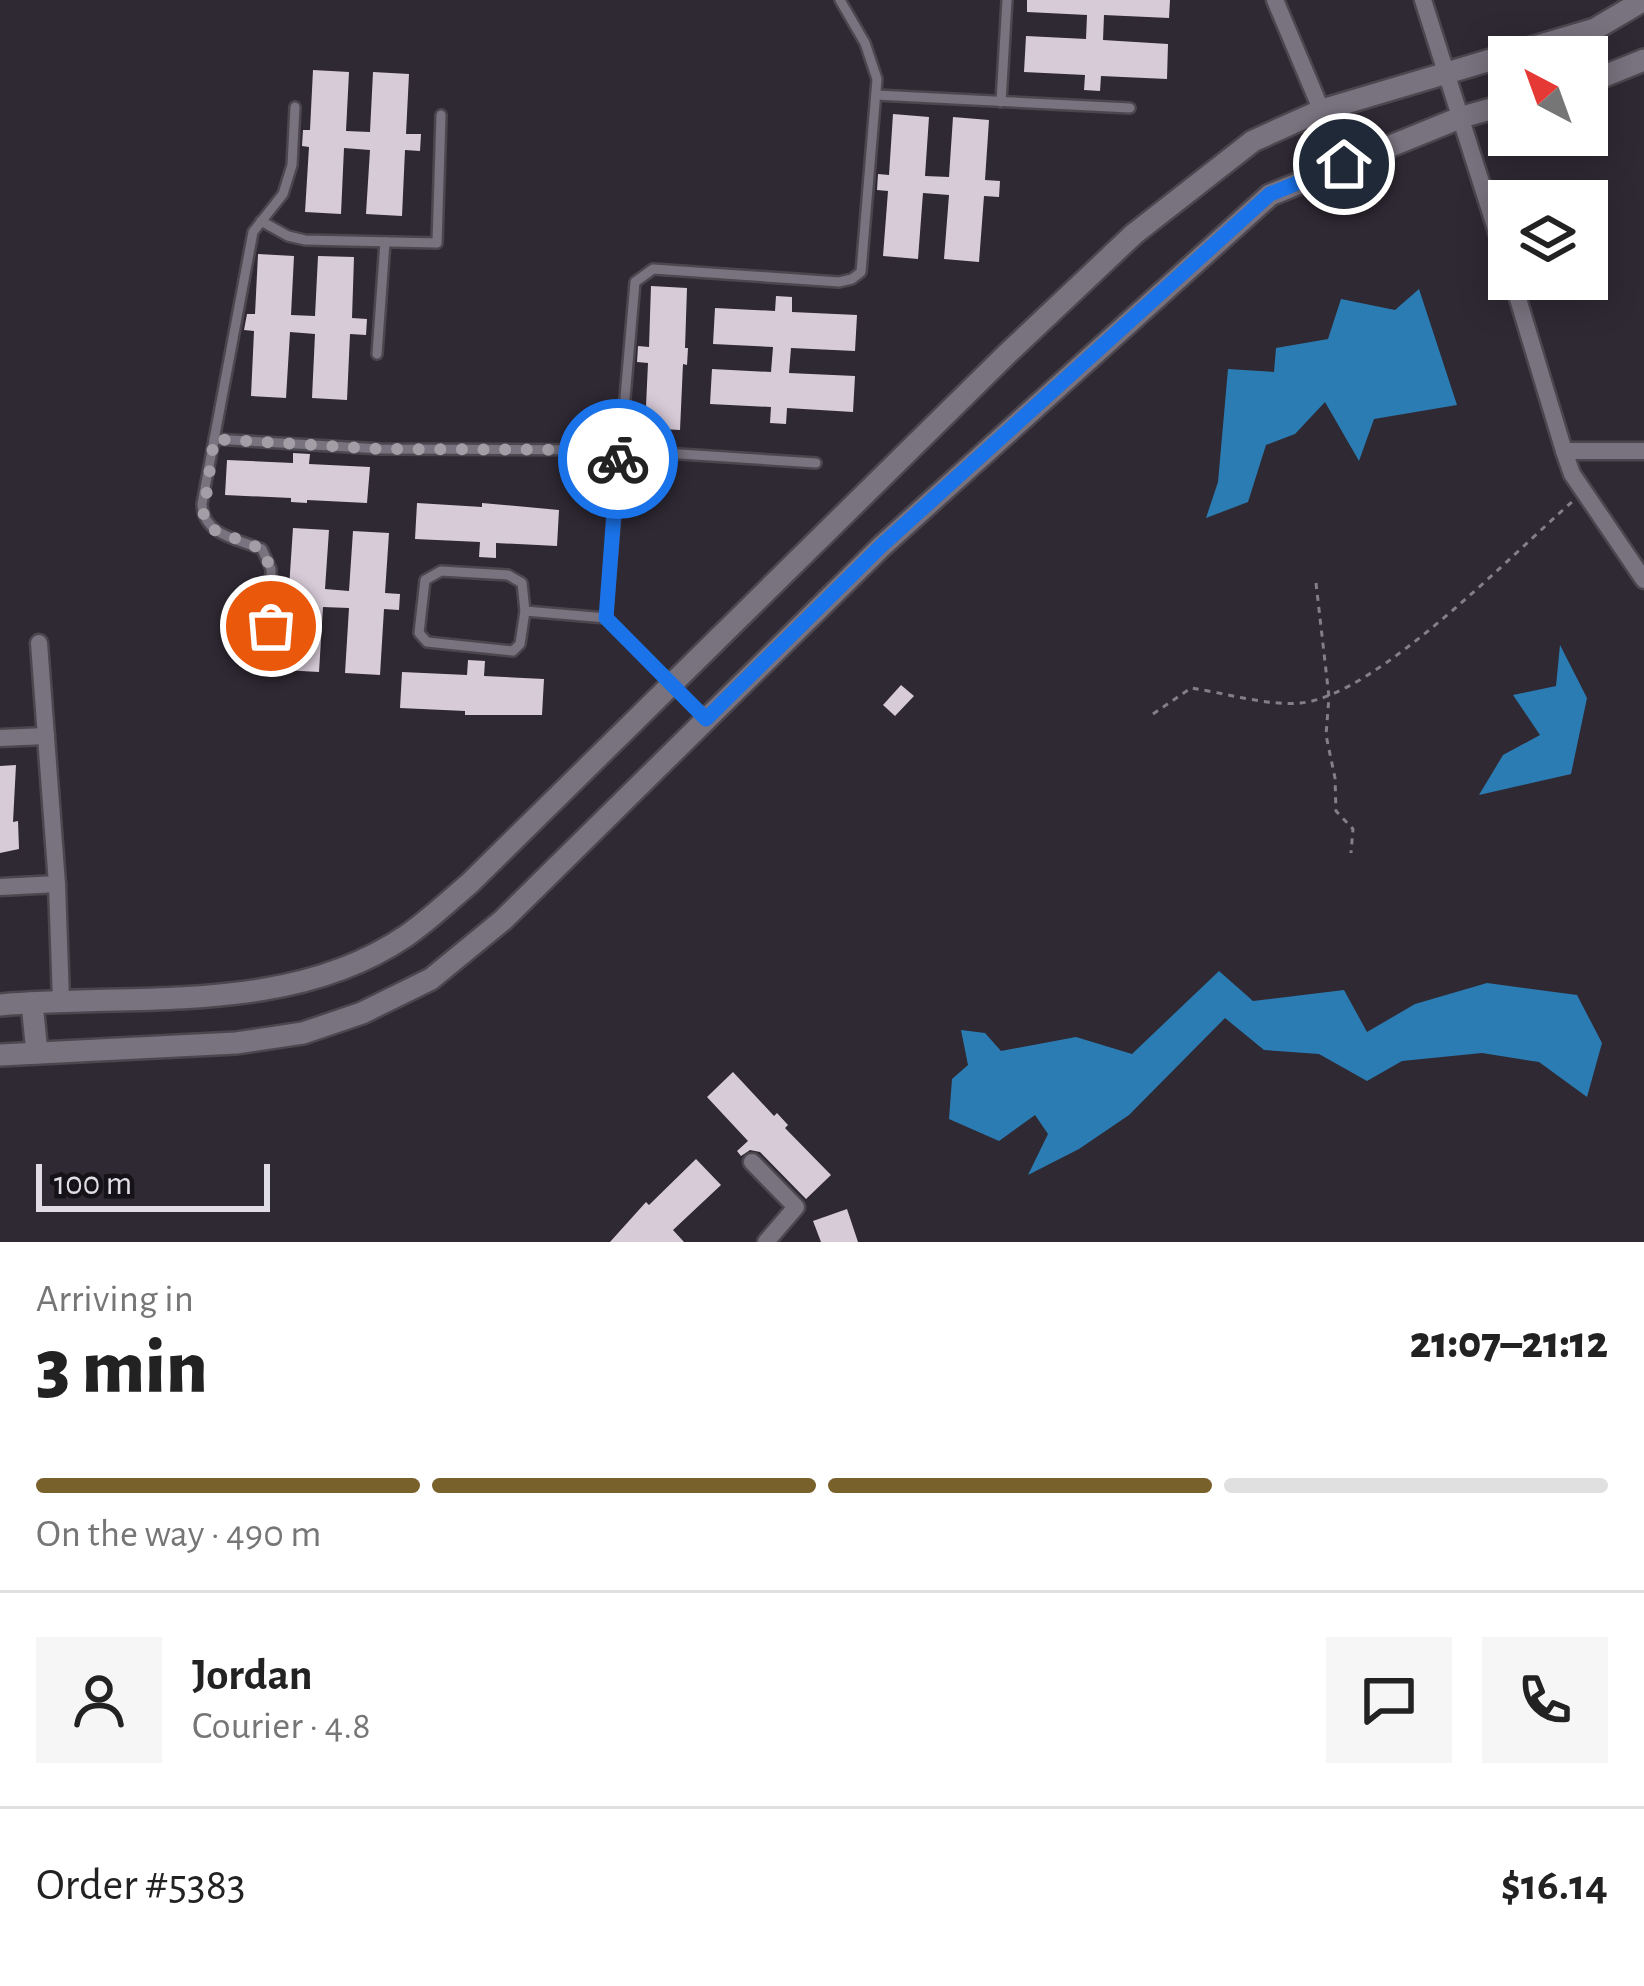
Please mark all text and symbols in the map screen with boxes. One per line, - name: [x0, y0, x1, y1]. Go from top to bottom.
- north arrow: [1488, 36, 1608, 156]
- map controls: [1488, 36, 1608, 300]
- pin: [1293, 113, 1395, 215]
- icon: home: [1311, 131, 1377, 197]
- button: layers: [1488, 180, 1608, 300]
- courier: [558, 399, 678, 519]
- icon: bike: [585, 426, 651, 492]
- pin: [220, 575, 322, 677]
- icon: bag: [238, 593, 304, 659]
- scale bar: [36, 1158, 270, 1211]
- text: 100 m: [54, 1168, 132, 1201]
- text: Arriving in: [36, 1280, 194, 1319]
- text: 21:07–21:12: [1410, 1321, 1608, 1366]
- text: 3 min: [36, 1329, 208, 1407]
- text: On the way · 490 m: [36, 1515, 321, 1554]
- button: person: [36, 1637, 162, 1763]
- button: chat: [1326, 1637, 1452, 1763]
- button: phone: [1482, 1637, 1608, 1763]
- text: Jordan: [192, 1653, 313, 1698]
- text: Courier · 4.8: [192, 1707, 371, 1746]
- text: Order #5383: [36, 1863, 246, 1908]
- text: $16.14: [1501, 1863, 1608, 1908]

